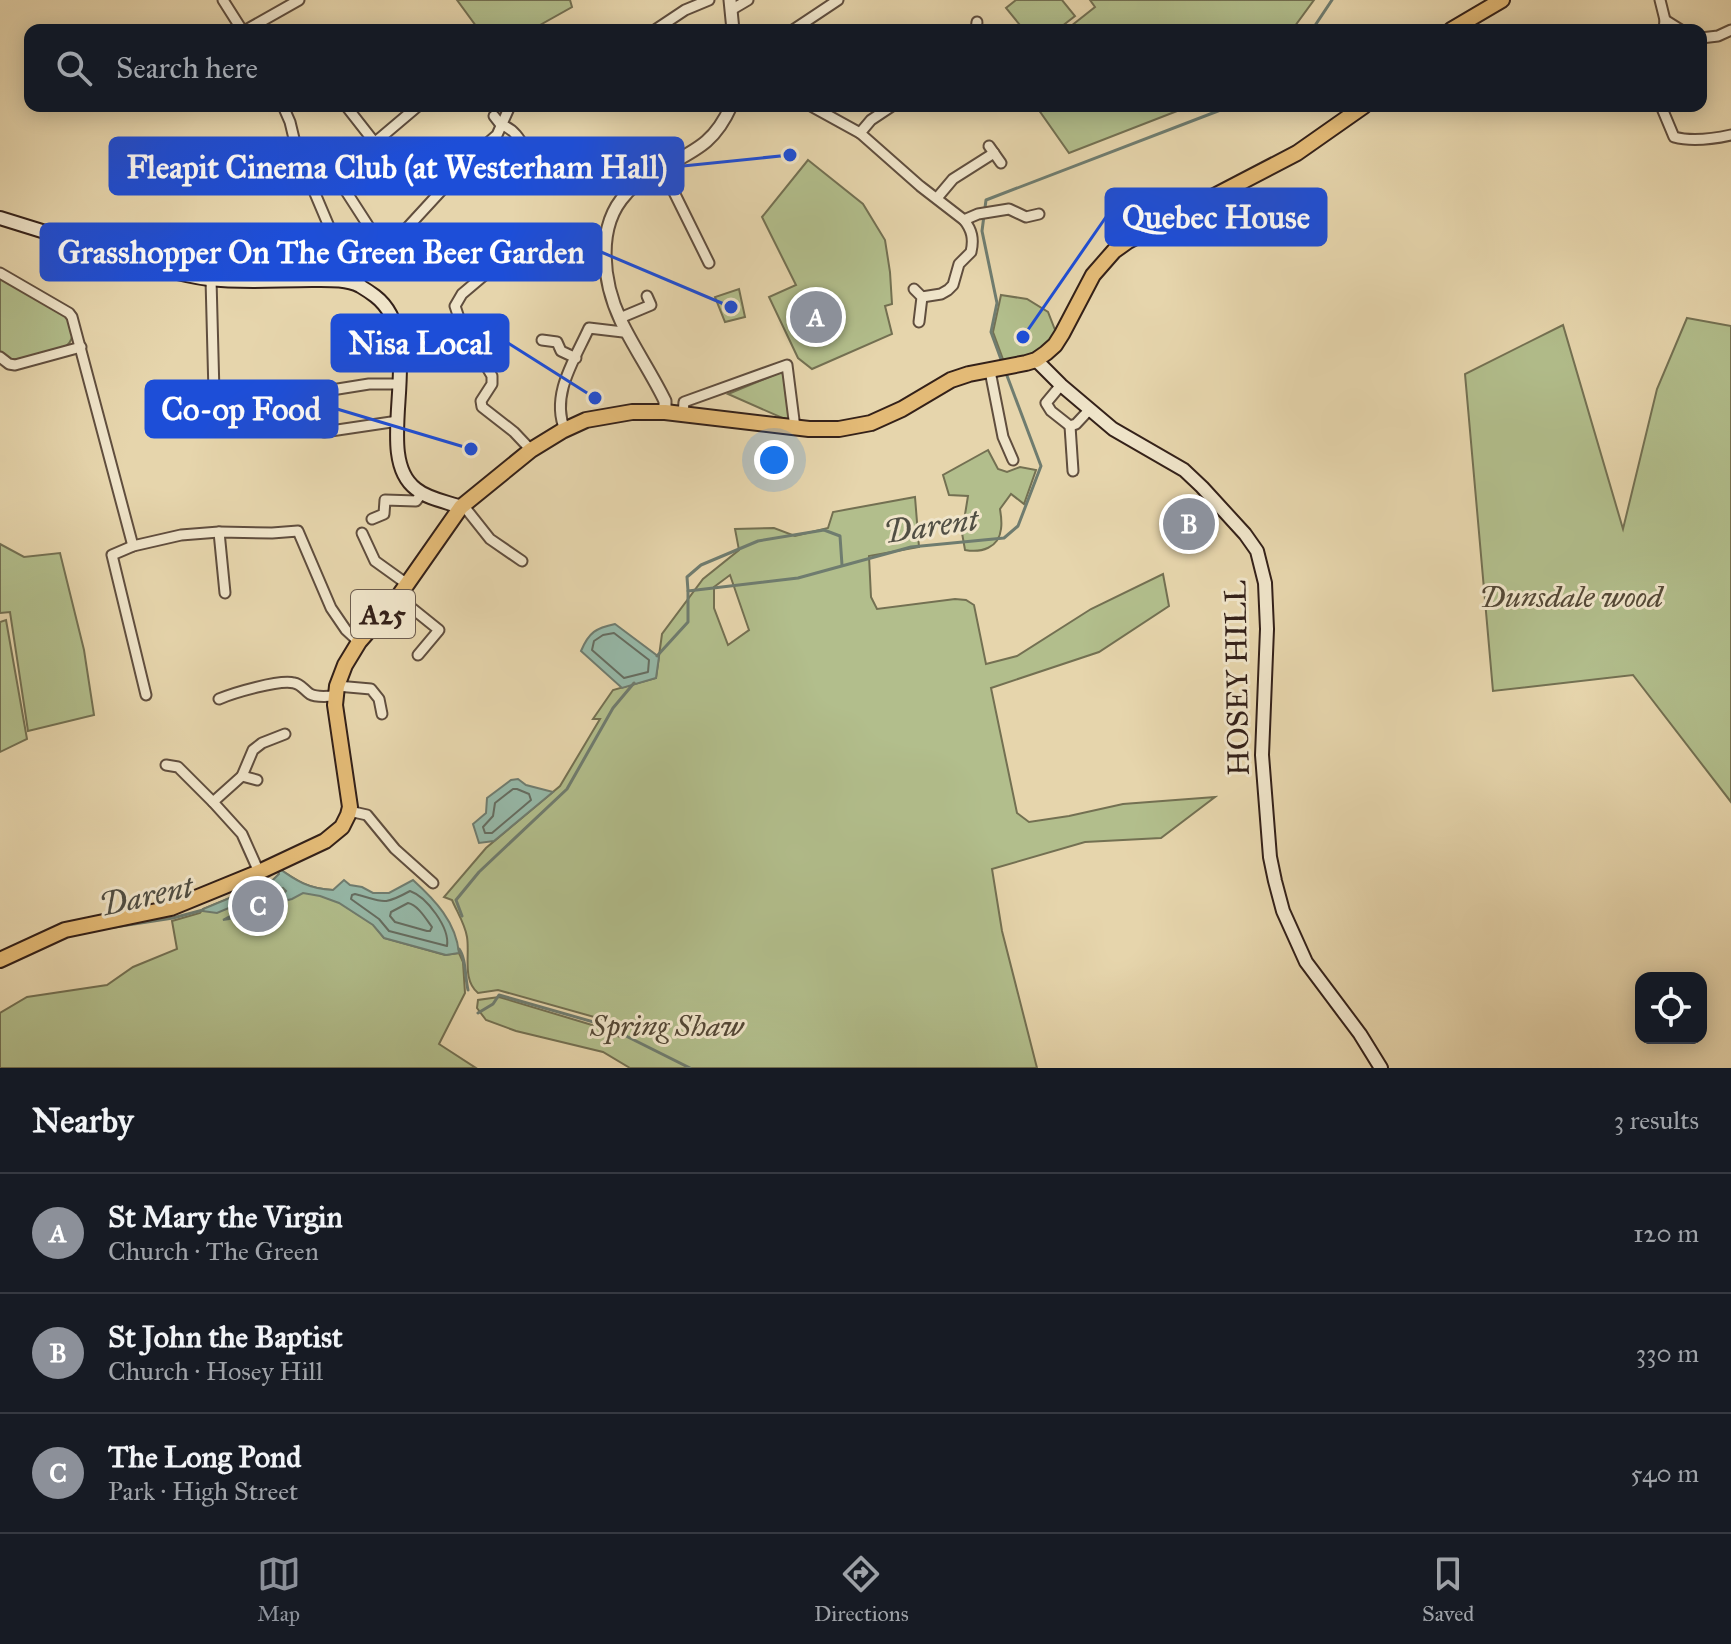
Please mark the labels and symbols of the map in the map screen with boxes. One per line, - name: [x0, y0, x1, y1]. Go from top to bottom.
- callout: Fleapit Cinema Club (at Westerham Hall): [110, 138, 683, 194]
- text: Fleapit Cinema Club (at Westerham Hall): [126, 148, 668, 187]
- callout: Quebec House: [1106, 189, 1326, 245]
- text: Quebec House: [1122, 198, 1310, 237]
- callout: Grasshopper On The Green Beer Garden: [41, 224, 601, 280]
- text: Grasshopper On The Green Beer Garden: [57, 233, 585, 272]
- pin: A: [790, 287, 842, 347]
- callout: Nisa Local: [332, 315, 508, 371]
- text: Nisa Local: [348, 324, 493, 363]
- callout: Co-op Food: [146, 381, 337, 437]
- text: Co-op Food: [161, 390, 322, 429]
- your location: [754, 440, 794, 480]
- pin: B: [1163, 494, 1215, 554]
- water label: Darent: [881, 500, 983, 552]
- park label: Dunsdale wood: [1479, 579, 1665, 615]
- street label: HOSEY HILL: [1217, 580, 1257, 776]
- road number: A25: [351, 590, 415, 638]
- water label: Darent: [96, 867, 198, 925]
- pin: C: [232, 876, 284, 936]
- park label: Spring Shaw: [589, 1008, 745, 1045]

